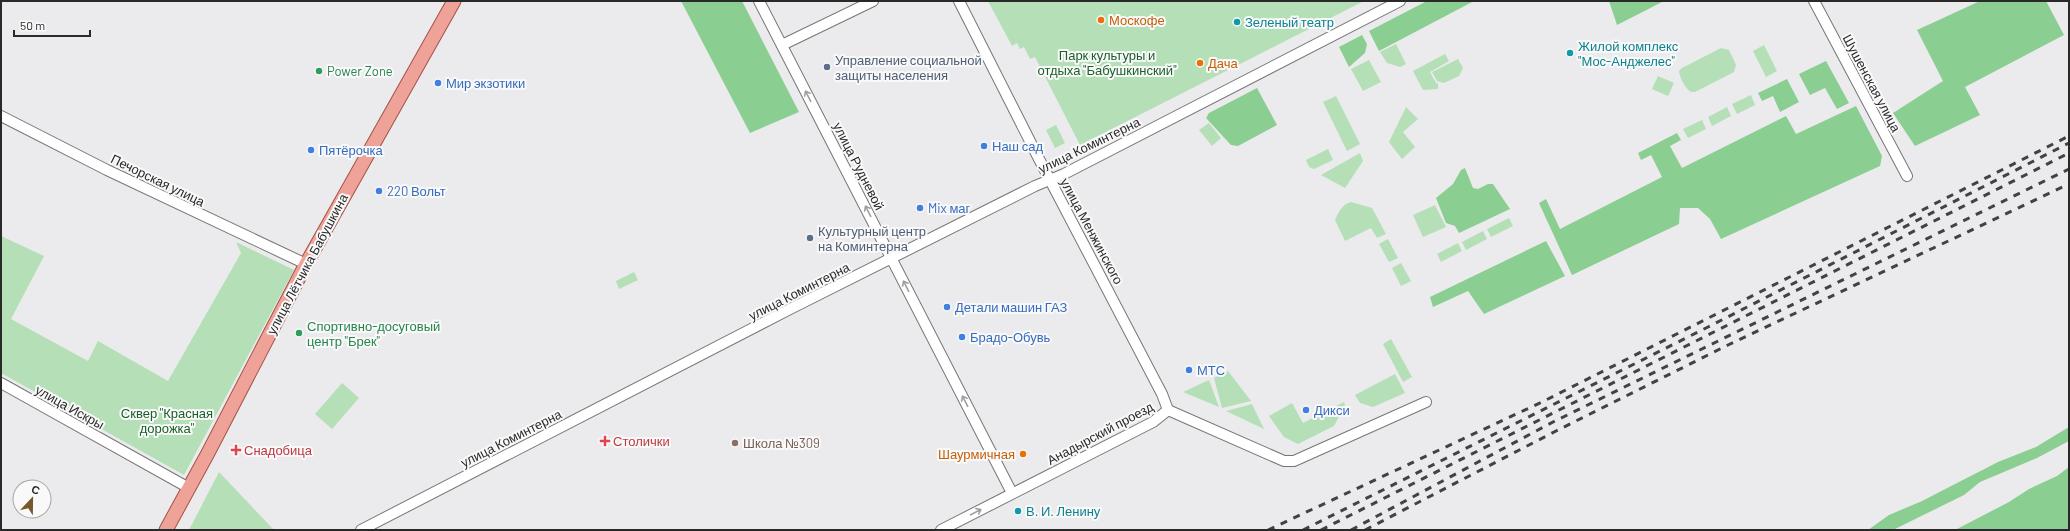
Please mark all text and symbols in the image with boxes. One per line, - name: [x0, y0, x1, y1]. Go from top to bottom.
- scale bar: [14, 12, 90, 38]
- place label: Москофе: [1109, 12, 1165, 28]
- place label: Зеленый театр: [1245, 14, 1334, 30]
- marker: Москофе: [1096, 15, 1106, 25]
- marker: Зеленый театр: [1232, 17, 1242, 27]
- text: 50 m: [20, 18, 45, 32]
- street label: Шушенская улица: [1840, 31, 1905, 135]
- place label: Жилой комплекс "Мос-Анджелес": [1578, 38, 1679, 69]
- park label: Парк культуры и отдыха "Бабушкинский": [1037, 47, 1177, 78]
- marker: Жилой комплекс "Мос-Анджелес": [1565, 48, 1575, 58]
- place label: Управление социальной защиты населения: [835, 52, 982, 83]
- place label: Дача: [1208, 55, 1239, 71]
- marker: Дача: [1195, 58, 1205, 68]
- marker: Управление социальной защиты населения: [822, 62, 832, 72]
- place label: Power Zone: [327, 63, 393, 79]
- marker: Power Zone: [314, 66, 324, 76]
- place label: Мир экзотики: [446, 75, 525, 91]
- marker: Мир экзотики: [433, 78, 443, 88]
- one-way arrow: [804, 90, 812, 102]
- street label: улица Коминтерна: [1036, 113, 1143, 177]
- street label: улица Рудневой: [830, 119, 888, 213]
- place label: Наш сад: [992, 138, 1043, 154]
- marker: Наш сад: [979, 141, 989, 151]
- place label: Пятёрочка: [319, 142, 383, 158]
- marker: Пятёрочка: [306, 145, 316, 155]
- street label: Печорская улица: [108, 150, 208, 210]
- street label: улица Менжинского: [1057, 175, 1127, 287]
- place label: 220 Вольт: [387, 183, 446, 199]
- marker: 220 Вольт: [374, 186, 384, 196]
- street label: улица Лётчика Бабушкина: [263, 190, 351, 337]
- place label: Mix маг: [928, 200, 971, 216]
- marker: Mix маг: [915, 203, 925, 213]
- one-way arrow: [864, 205, 871, 217]
- place label: Культурный центр на Коминтерна: [818, 223, 926, 254]
- marker: Культурный центр на Коминтерна: [805, 233, 815, 243]
- street label: улица Коминтерна: [746, 258, 853, 323]
- one-way arrow: [902, 280, 909, 292]
- place label: Детали машин ГАЗ: [955, 299, 1067, 315]
- marker: Детали машин ГАЗ: [942, 302, 952, 312]
- place label: Спортивно-досуговый центр "Брек": [307, 318, 440, 349]
- marker: Спортивно-досуговый центр "Брек": [294, 328, 304, 338]
- place label: Брадо-Обувь: [970, 329, 1051, 345]
- marker: Брадо-Обувь: [957, 332, 967, 342]
- place label: МТС: [1197, 362, 1225, 378]
- marker: МТС: [1184, 365, 1194, 375]
- street label: улица Искры: [33, 381, 107, 433]
- one-way arrow: [961, 396, 968, 408]
- street label: Анадырский проезд: [1044, 398, 1156, 468]
- place label: Дикси: [1314, 402, 1350, 418]
- park label: Сквер "Красная дорожка": [121, 405, 213, 436]
- street label: улица Коминтерна: [458, 405, 565, 470]
- marker: Дикси: [1301, 405, 1311, 415]
- place label: Столички: [613, 433, 670, 449]
- place label: Школа №309: [743, 435, 820, 451]
- marker: Столички: [600, 436, 610, 446]
- marker: Школа №309: [730, 438, 740, 448]
- place label: Снадобица: [244, 442, 313, 458]
- marker: Снадобица: [231, 445, 241, 455]
- place label: Шаурмичная: [938, 446, 1015, 462]
- marker: Шаурмичная: [1018, 449, 1028, 459]
- north arrow: [12, 479, 52, 519]
- text: С: [30, 482, 42, 497]
- place label: В. И. Ленину: [1026, 503, 1101, 519]
- marker: В. И. Ленину: [1013, 506, 1023, 516]
- one-way arrow: [970, 508, 982, 515]

